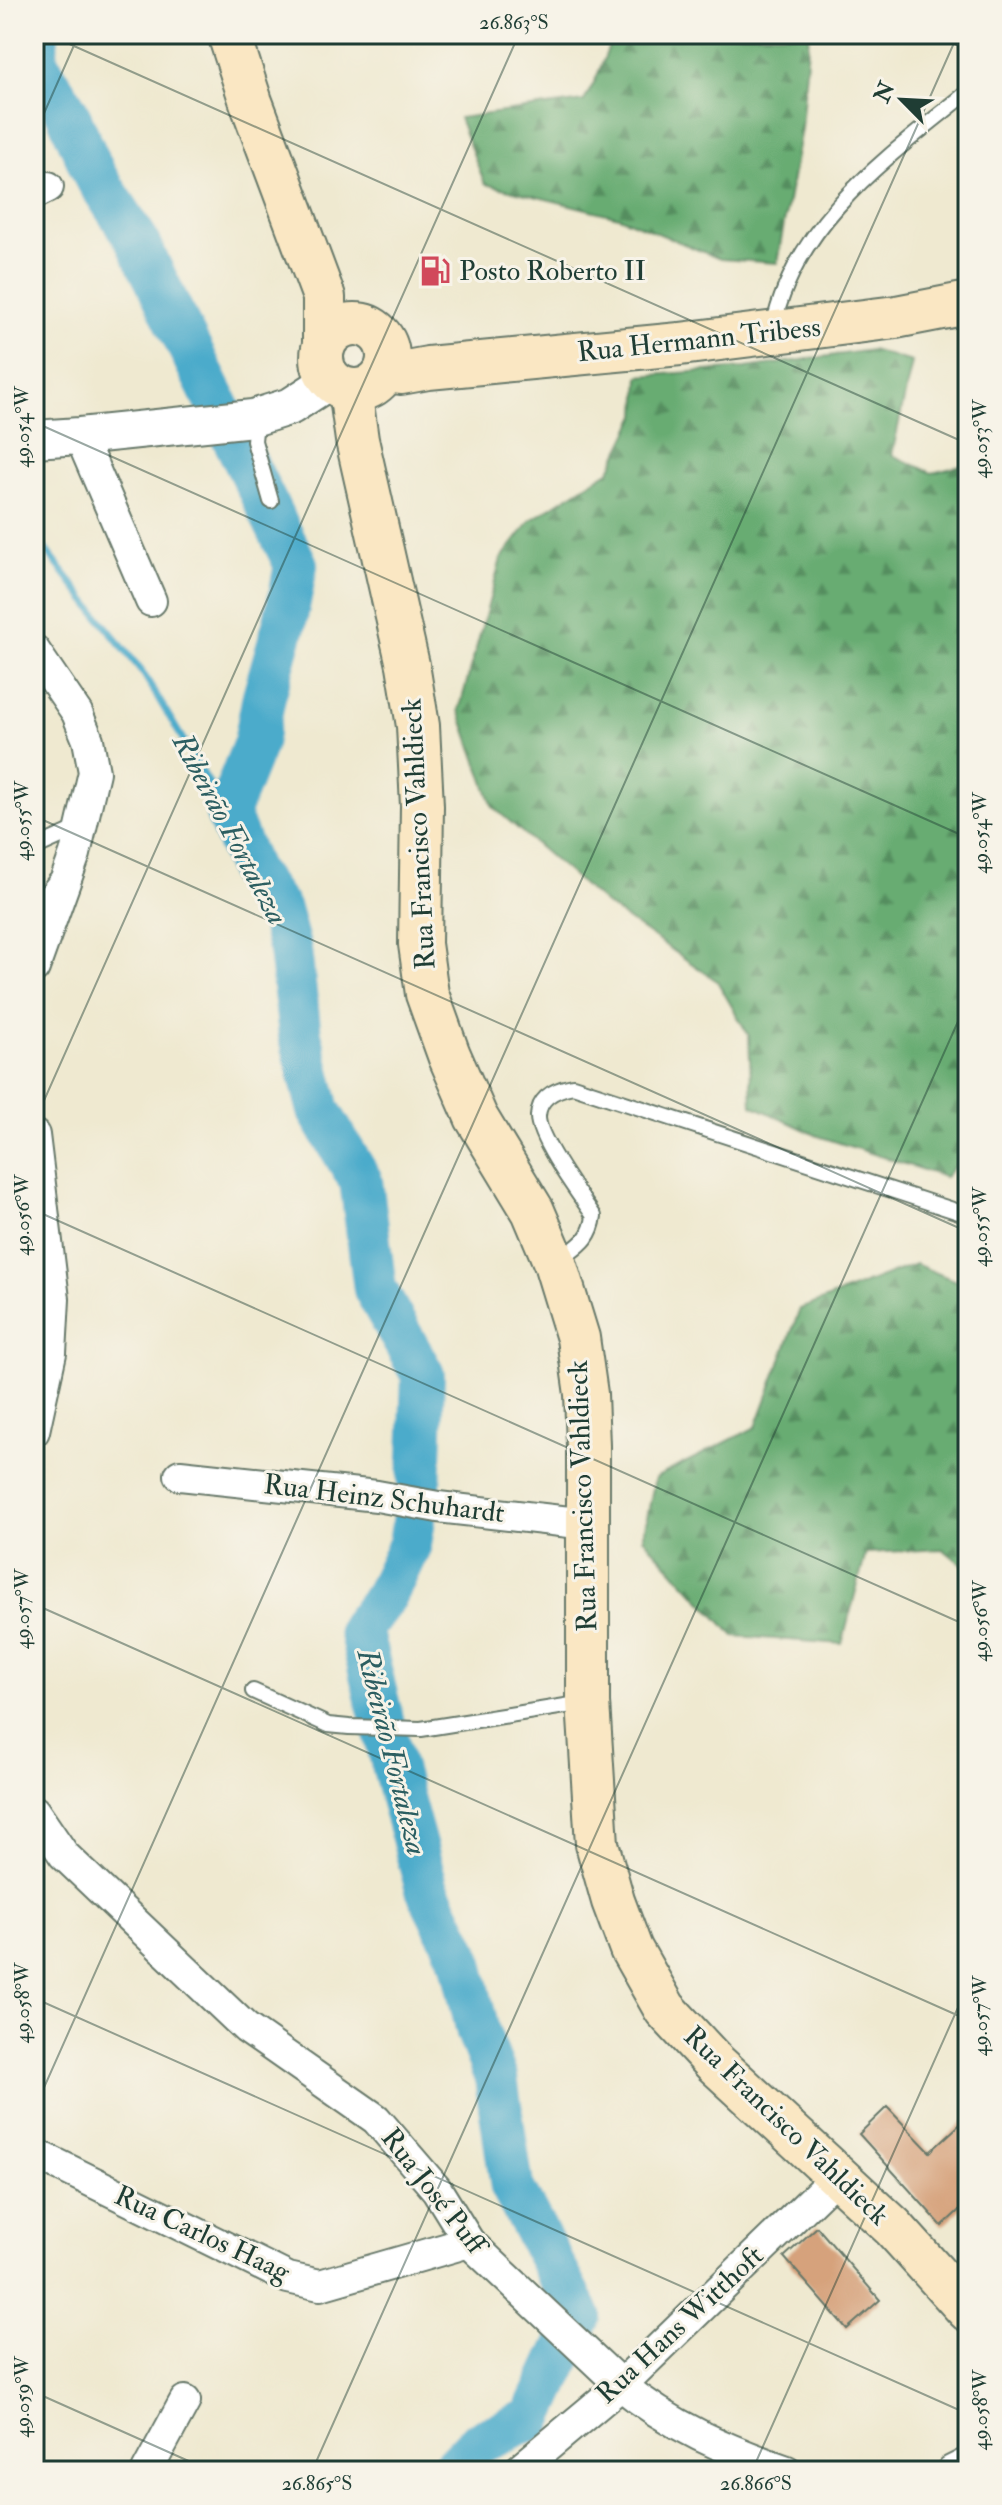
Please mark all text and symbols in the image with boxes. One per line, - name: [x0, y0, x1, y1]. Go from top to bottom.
- text: 26.863°S: [479, 10, 549, 35]
- north arrow: [862, 60, 942, 140]
- text: N: [867, 77, 902, 108]
- fuel station icon: Posto Roberto II: [418, 254, 452, 288]
- place label: Posto Roberto II: [459, 254, 646, 289]
- street label: Rua Hermann Tribess: [576, 310, 822, 370]
- text: 49.054°W: [10, 386, 35, 468]
- text: 49.053°W: [968, 399, 993, 479]
- street label: Rua Francisco Vahldieck: [394, 697, 444, 971]
- water label: Ribeirão Fortaleza: [164, 726, 296, 931]
- text: 49.055°W: [10, 780, 35, 861]
- text: 49.054°W: [968, 792, 993, 874]
- text: 49.056°W: [10, 1174, 35, 1256]
- text: 49.055°W: [968, 1186, 993, 1267]
- street label: Rua Francisco Vahldieck: [561, 1359, 605, 1633]
- street label: Rua Heinz Schuhardt: [262, 1467, 506, 1531]
- text: 49.057°W: [10, 1568, 35, 1649]
- text: 49.056°W: [968, 1580, 993, 1662]
- water label: Ribeirão Fortaleza: [348, 1644, 436, 1859]
- text: 49.058°W: [10, 1962, 35, 2043]
- text: 49.057°W: [968, 1975, 993, 2056]
- street label: Rua Francisco Vahldieck: [676, 2019, 896, 2233]
- street label: Rua José Puff: [373, 2121, 496, 2265]
- street label: Rua Carlos Haag: [109, 2178, 296, 2290]
- street label: Rua Hans Witthoft: [589, 2238, 771, 2412]
- text: 49.059°W: [10, 2356, 35, 2438]
- text: 49.058°W: [968, 2369, 993, 2450]
- text: 26.865°S: [282, 2471, 352, 2496]
- text: 26.866°S: [720, 2471, 792, 2496]

